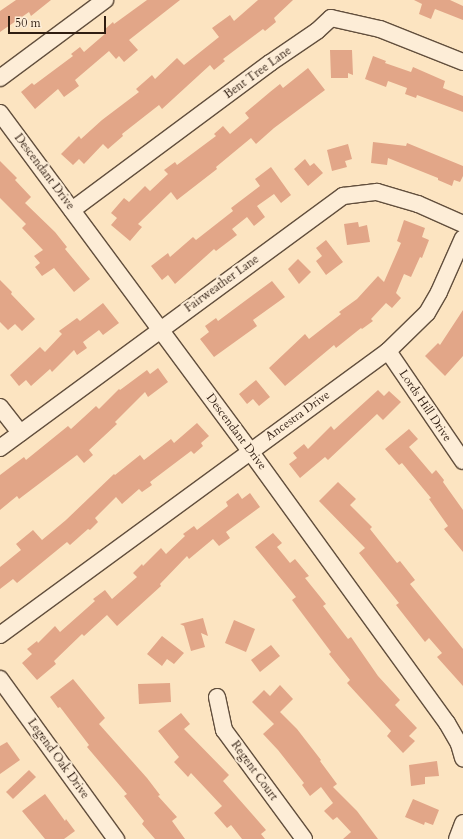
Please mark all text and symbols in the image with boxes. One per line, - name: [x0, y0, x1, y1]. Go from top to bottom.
- scale bar: [10, 8, 108, 34]
- text: 50 m: [15, 15, 41, 31]
- street label: Bent Tree Lane: [222, 44, 294, 102]
- street label: Descendant Drive: [11, 131, 77, 213]
- street label: Fairweather Lane: [182, 252, 262, 316]
- street label: Lords Hill Drive: [396, 367, 454, 445]
- street label: Ancestra Drive: [263, 388, 333, 444]
- street label: Descendant Drive: [203, 391, 269, 473]
- street label: Legend Oak Drive: [24, 716, 92, 802]
- street label: Regent Court: [228, 738, 280, 804]

